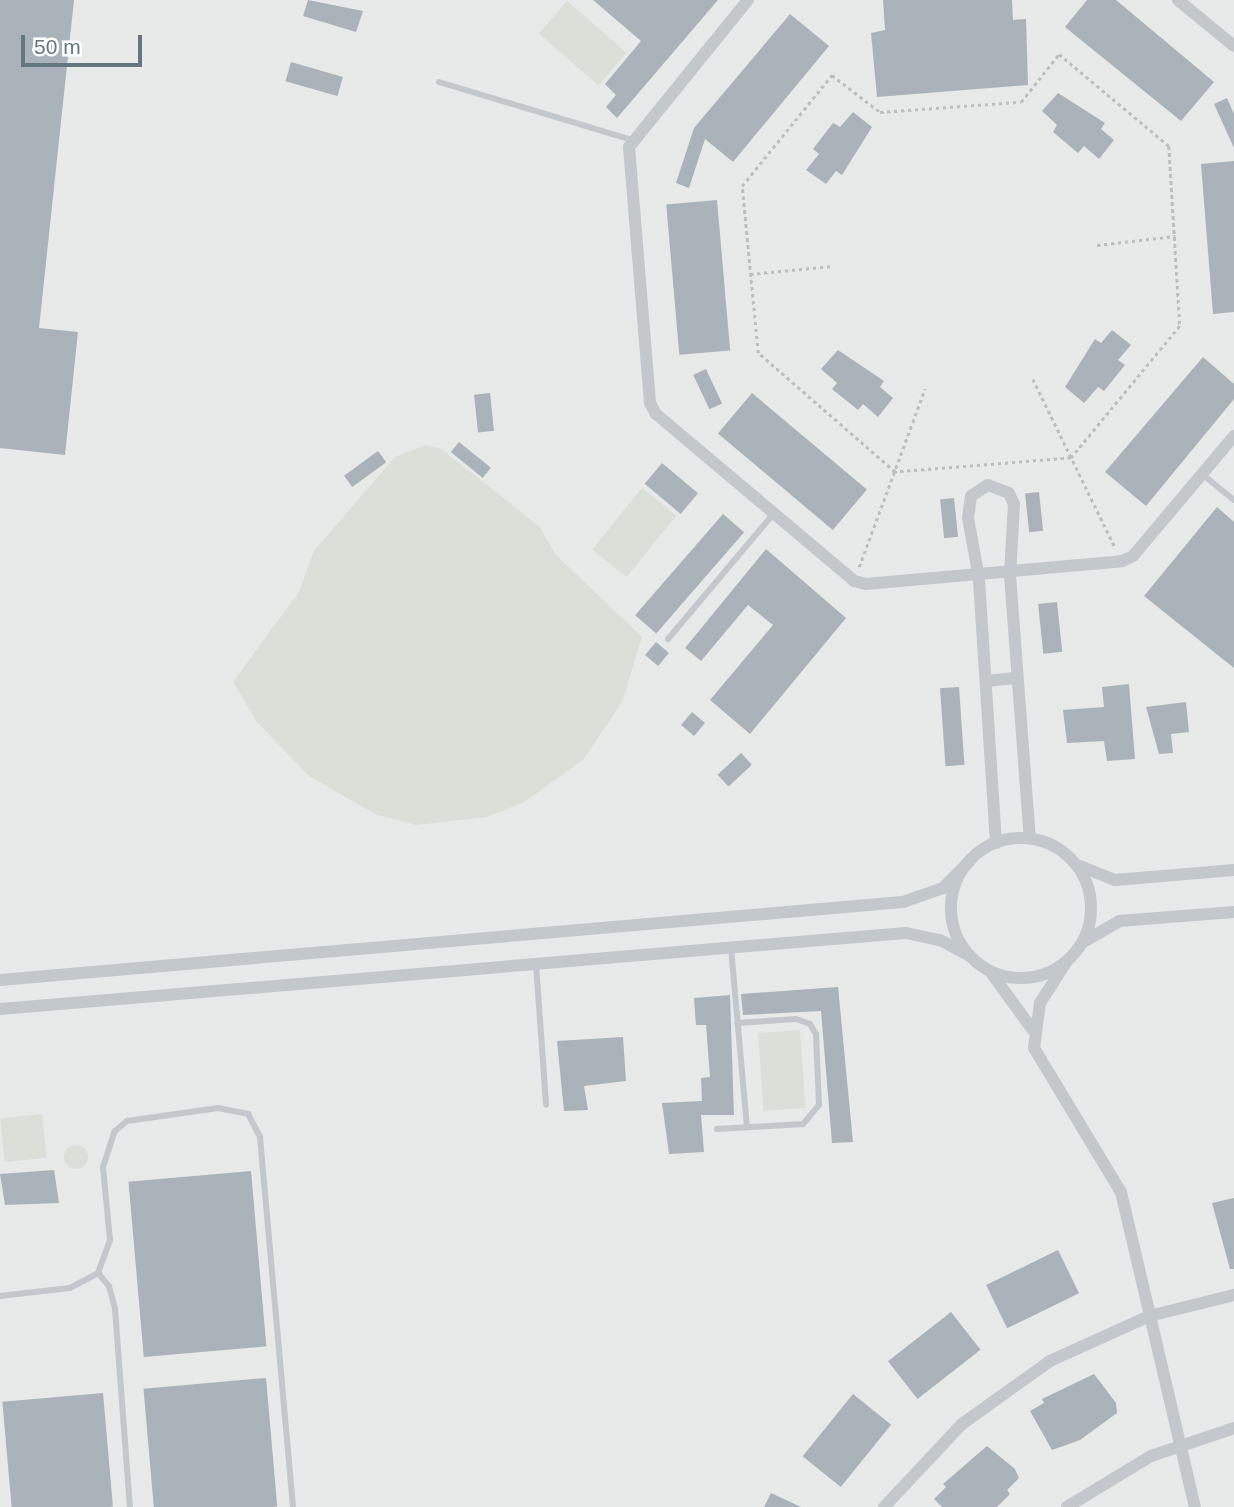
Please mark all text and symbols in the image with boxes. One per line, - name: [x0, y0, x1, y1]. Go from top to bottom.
- scale bar: [24, 21, 145, 65]
- text: 50 m: [34, 35, 81, 58]

